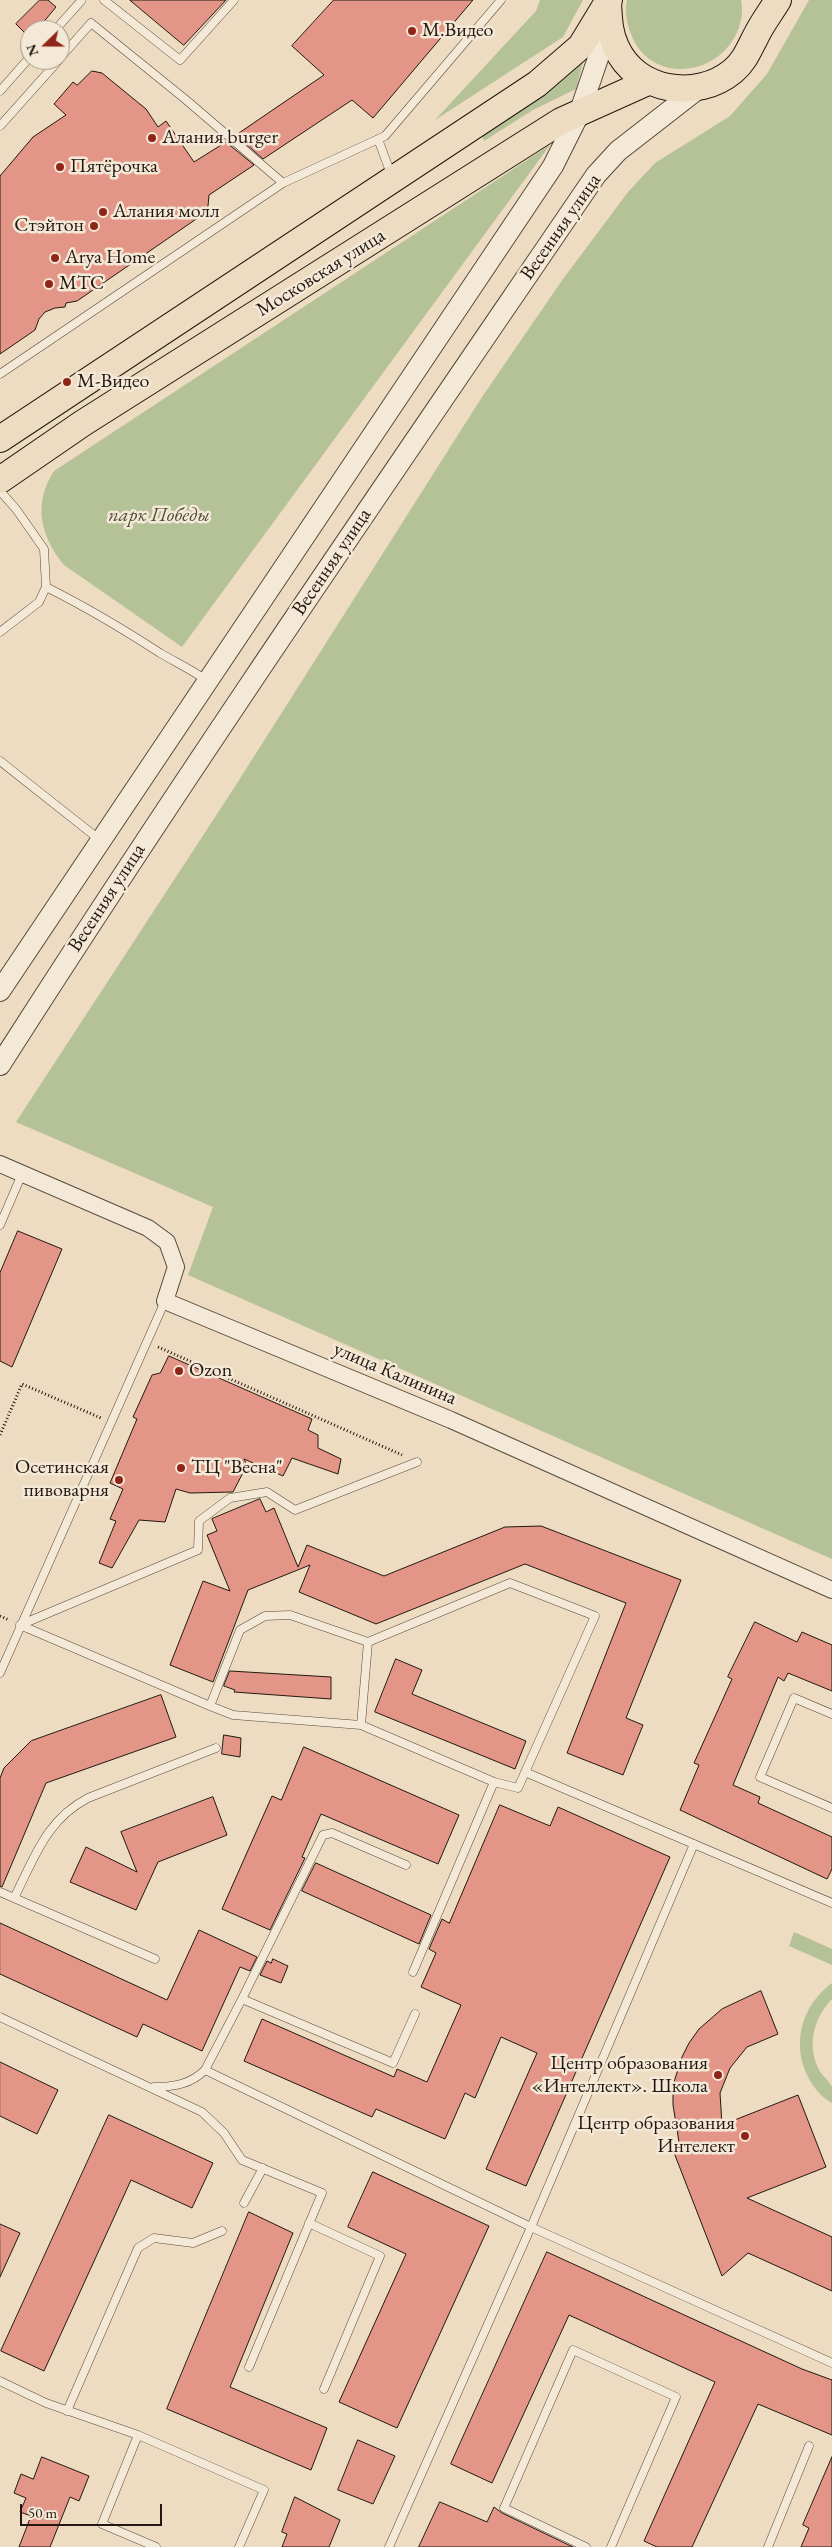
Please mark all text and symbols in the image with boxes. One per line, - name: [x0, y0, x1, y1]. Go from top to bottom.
- place label: М.Видео: [422, 19, 494, 43]
- north arrow: [20, 20, 70, 70]
- marker: М.Видео: [406, 25, 418, 37]
- text: N: [22, 42, 42, 59]
- place label: Алания burger: [162, 126, 278, 150]
- marker: Алания burger: [146, 132, 158, 144]
- place label: Пятёрочка: [70, 155, 158, 179]
- marker: Пятёрочка: [54, 161, 66, 173]
- street label: Весенняя улица: [516, 169, 606, 285]
- place label: Алания молл: [113, 200, 219, 224]
- marker: Алания молл: [97, 206, 109, 218]
- place label: Стэйтон: [14, 214, 84, 238]
- marker: Стэйтон: [88, 220, 100, 232]
- street label: Московская улица: [252, 224, 390, 322]
- place label: Arya Home: [65, 246, 155, 270]
- marker: Arya Home: [49, 252, 61, 264]
- place label: МТС: [59, 272, 104, 296]
- marker: МТС: [43, 278, 55, 290]
- place label: М-Видео: [77, 370, 149, 394]
- marker: М-Видео: [61, 376, 73, 388]
- park label: парк Победы: [108, 504, 210, 528]
- street label: Весенняя улица: [287, 504, 377, 620]
- street label: Весенняя улица: [63, 839, 151, 957]
- street label: улица Калинина: [330, 1337, 460, 1411]
- place label: Ozon: [189, 1359, 232, 1383]
- marker: Ozon: [173, 1365, 185, 1377]
- place label: Осетинская пивоварня: [15, 1456, 109, 1503]
- place label: ТЦ "Весна": [191, 1456, 283, 1480]
- marker: ТЦ "Весна": [175, 1462, 187, 1474]
- marker: Осетинская пивоварня: [113, 1474, 125, 1486]
- place label: Центр образования «Интеллект». Школа: [531, 2052, 708, 2099]
- marker: Центр образования «Интеллект». Школа: [712, 2069, 724, 2081]
- place label: Центр образования Интелект: [578, 2112, 735, 2159]
- marker: Центр образования Интелект: [739, 2130, 751, 2142]
- scale bar: [22, 2494, 165, 2526]
- text: 50 m: [28, 2503, 57, 2522]

